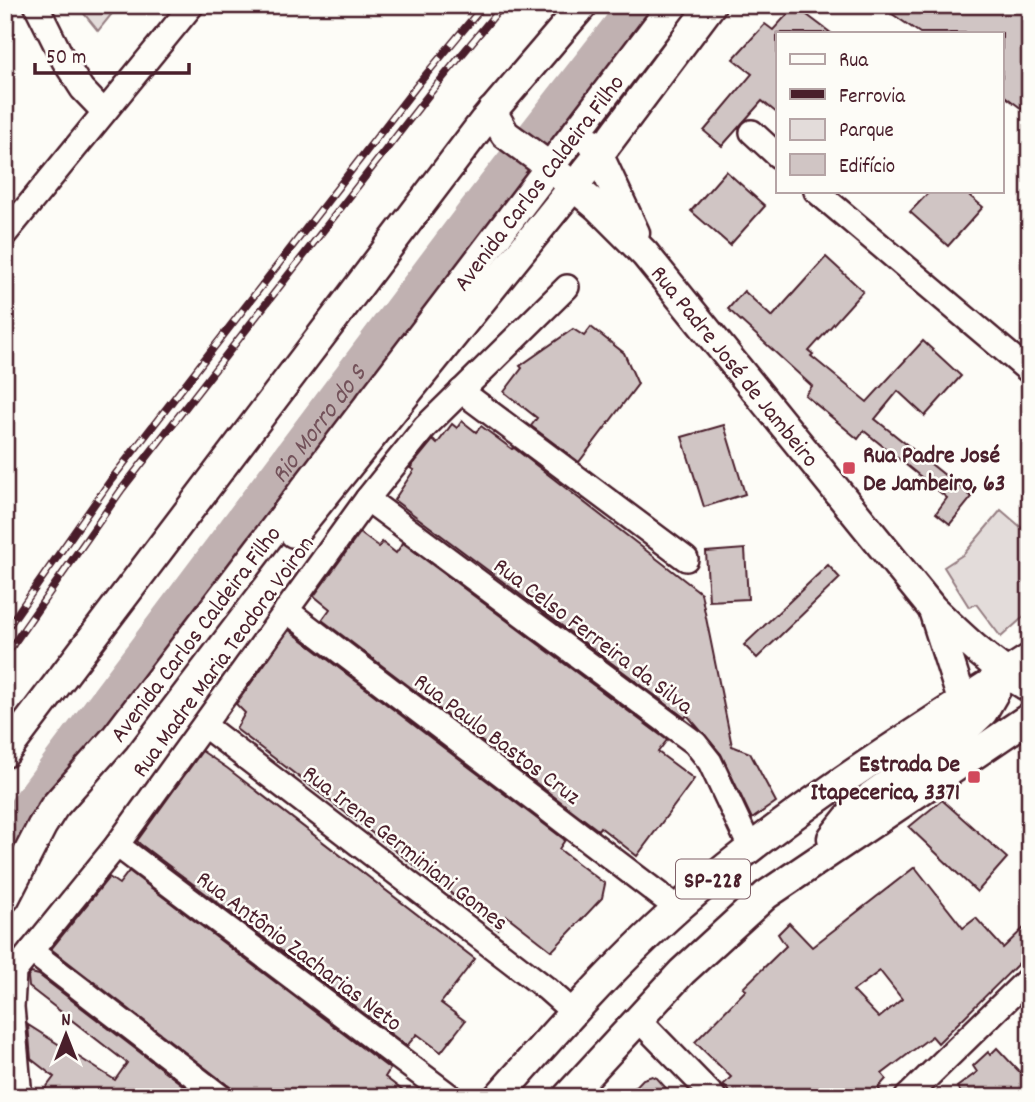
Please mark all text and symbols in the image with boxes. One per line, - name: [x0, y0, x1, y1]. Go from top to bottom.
- scale bar: [35, 32, 189, 76]
- legend: [776, 32, 1004, 192]
- text: 50 m: [46, 44, 86, 74]
- text: Rua: [839, 47, 869, 77]
- street label: Avenida Carlos Caldeira Filho: [447, 69, 634, 300]
- text: Ferrovia: [839, 83, 906, 113]
- text: Parque: [839, 117, 894, 147]
- text: Edifício: [839, 153, 895, 183]
- street label: Rua Padre José de Jambeiro: [641, 259, 826, 476]
- water label: Rio Morro do S: [263, 357, 378, 492]
- place label: Rua Padre José De Jambeiro, 63: [863, 440, 1005, 502]
- marker: Rua Padre José De Jambeiro, 63: [841, 460, 857, 476]
- street label: Avenida Carlos Caldeira Filho: [103, 520, 291, 751]
- street label: Rua Madre Maria Teodora Voiron: [125, 530, 324, 786]
- street label: Rua Celso Ferreira da Silva: [485, 551, 700, 724]
- street label: Rua Paulo Bastos Cruz: [406, 666, 587, 815]
- place label: Estrada De Itapecerica, 3371: [811, 749, 960, 811]
- street label: Rua Irene Germiniani Gomes: [294, 758, 514, 941]
- marker: Estrada De Itapecerica, 3371: [966, 769, 982, 785]
- road number: SP-228: [676, 860, 750, 898]
- street label: Rua Antônio Zacharias Neto: [188, 864, 408, 1041]
- north arrow: [32, 1000, 102, 1070]
- text: N: [61, 1008, 71, 1035]

